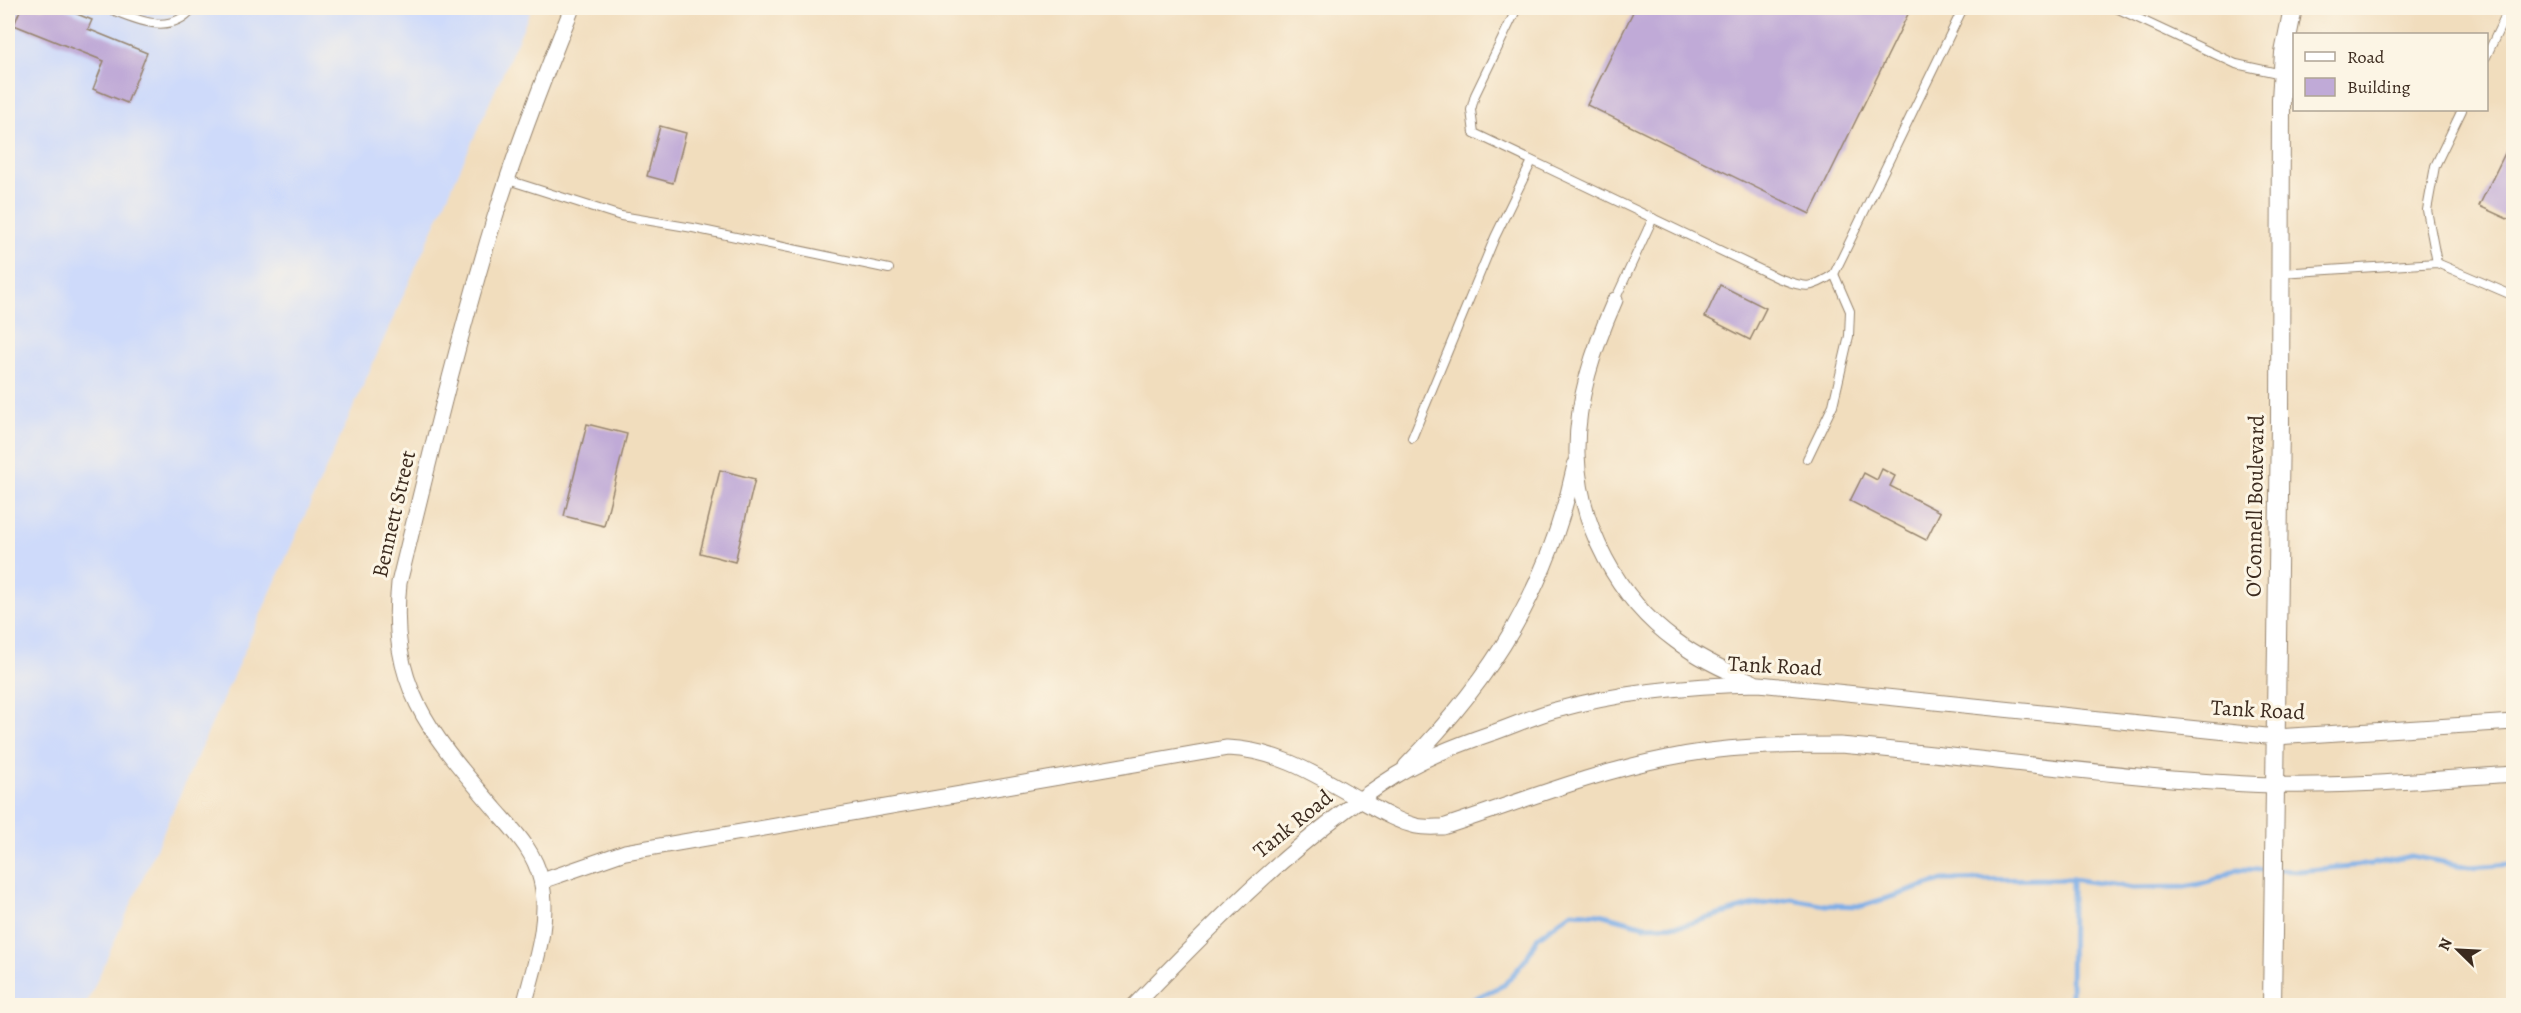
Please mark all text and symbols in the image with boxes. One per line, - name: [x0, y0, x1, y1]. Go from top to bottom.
- legend: [2293, 33, 2488, 111]
- text: Road: [2347, 45, 2385, 69]
- text: Building: [2347, 75, 2411, 99]
- street label: O'Connell Boulevard: [2238, 414, 2272, 597]
- street label: Bennett Street: [365, 447, 423, 581]
- street label: Tank Road: [1727, 649, 1823, 683]
- street label: Tank Road: [2210, 693, 2306, 727]
- street label: Tank Road: [1247, 783, 1339, 865]
- north arrow: [2428, 920, 2488, 980]
- text: N: [2433, 934, 2458, 954]

